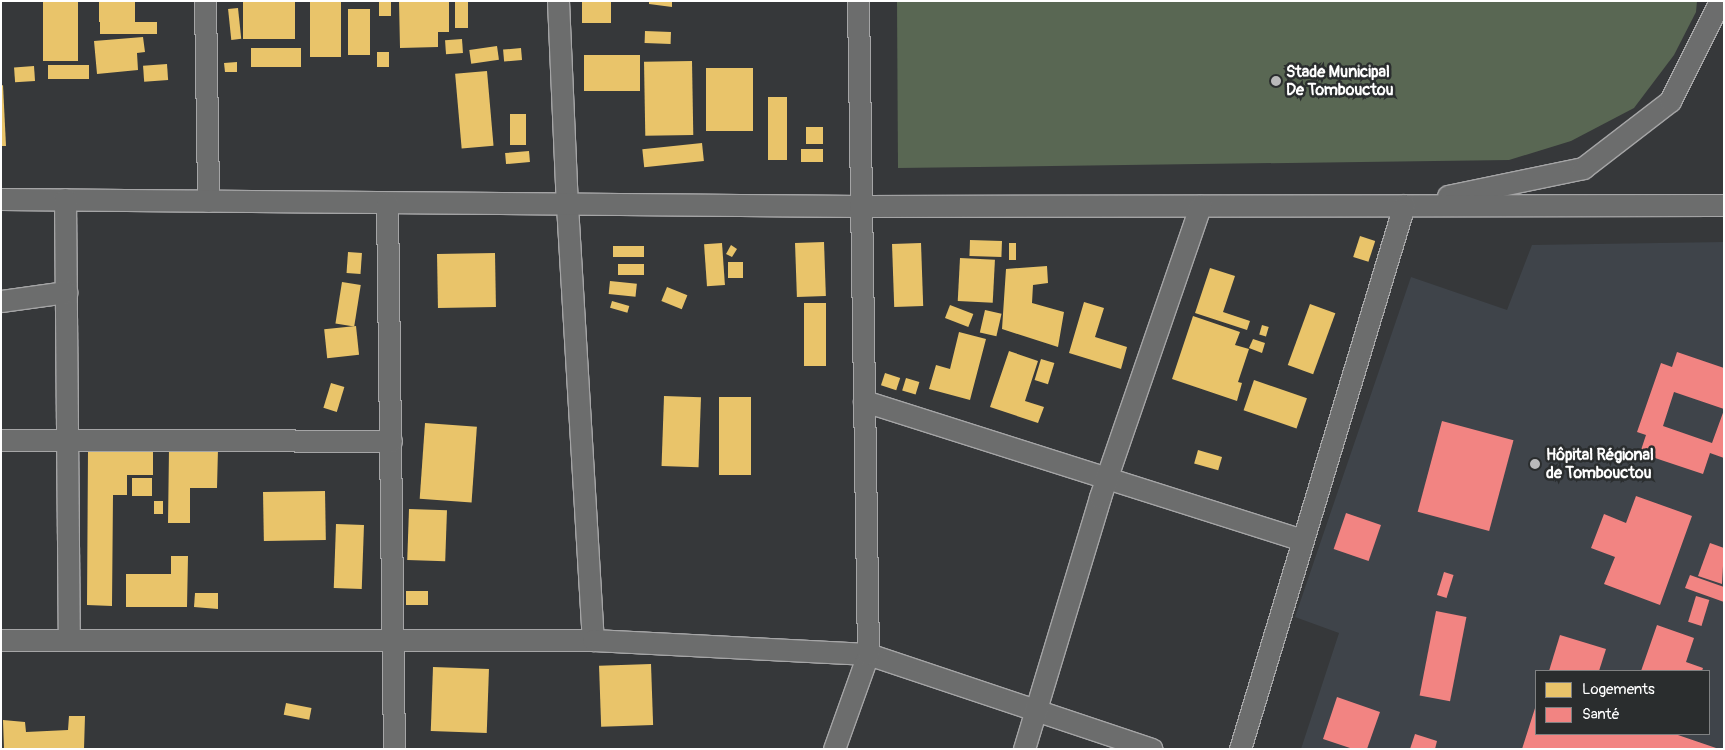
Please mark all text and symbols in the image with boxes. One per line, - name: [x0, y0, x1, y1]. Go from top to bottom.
- place label: Stade Municipal De Tombouctou: [1286, 62, 1394, 100]
- marker: Stade Municipal De Tombouctou: [1270, 75, 1282, 87]
- place label: Hôpital Régional de Tombouctou: [1546, 445, 1654, 483]
- marker: Hôpital Régional de Tombouctou: [1528, 457, 1542, 471]
- legend: [1535, 670, 1710, 735]
- text: Logements: [1582, 680, 1655, 699]
- text: Santé: [1582, 705, 1620, 724]

